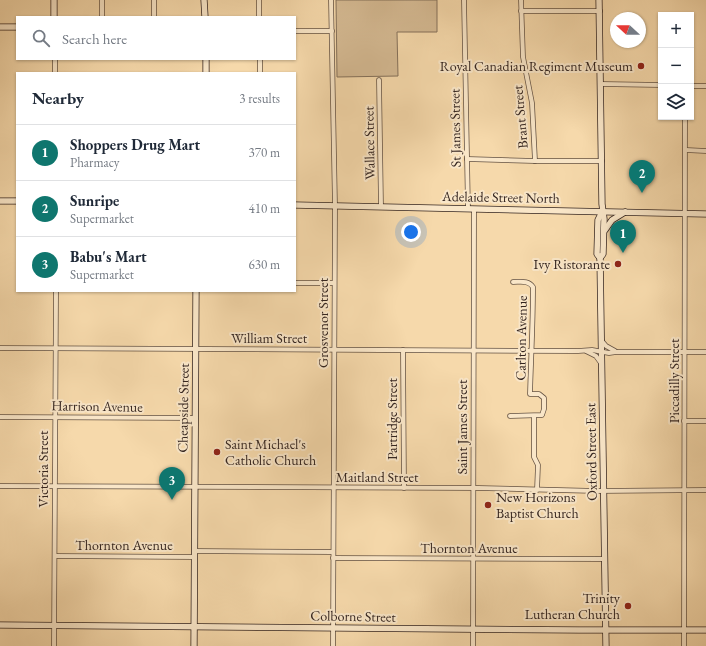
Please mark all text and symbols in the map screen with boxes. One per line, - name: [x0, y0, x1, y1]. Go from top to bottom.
- north arrow: [610, 12, 646, 48]
- map controls: [658, 12, 694, 120]
- button: +: [658, 12, 694, 48]
- search box: [16, 16, 296, 60]
- icon: search: [30, 27, 52, 49]
- text: Search here: [62, 29, 127, 48]
- button: −: [658, 48, 694, 84]
- place label: Royal Canadian Regiment Museum: [440, 57, 633, 75]
- marker: Royal Canadian Regiment Museum: [636, 61, 646, 71]
- street label: Brant Street: [508, 84, 532, 150]
- button: layers: [658, 84, 694, 120]
- text: Nearby: [32, 87, 84, 109]
- street label: St James Street: [445, 88, 465, 167]
- text: 3 results: [239, 90, 280, 107]
- street label: Wallace Street: [359, 105, 379, 180]
- text: Shoppers Drug Mart: [70, 135, 200, 154]
- text: 1: [42, 144, 48, 161]
- text: 370 m: [249, 144, 280, 161]
- text: Pharmacy: [70, 154, 119, 171]
- pin: 2: [629, 160, 655, 193]
- street label: Adelaide Street North: [441, 187, 560, 207]
- text: Sunripe: [70, 191, 119, 210]
- text: 2: [42, 200, 48, 217]
- text: 410 m: [249, 200, 280, 217]
- text: Supermarket: [70, 210, 134, 227]
- pin: 1: [610, 220, 636, 253]
- your location: [401, 222, 421, 242]
- text: Babu's Mart: [70, 247, 147, 266]
- place label: Ivy Ristorante: [533, 255, 611, 273]
- text: 3: [42, 256, 48, 273]
- text: 630 m: [249, 256, 280, 273]
- marker: Ivy Ristorante: [613, 259, 623, 269]
- text: Supermarket: [70, 266, 134, 283]
- street label: Grosvenor Street: [314, 277, 332, 368]
- street label: Carlton Avenue: [511, 295, 531, 381]
- street label: William Street: [231, 329, 308, 347]
- street label: Piccadilly Street: [665, 338, 683, 423]
- street label: Cheapside Street: [173, 362, 193, 453]
- street label: Partridge Street: [383, 377, 401, 460]
- street label: Saint James Street: [453, 379, 471, 474]
- street label: Harrison Avenue: [51, 396, 143, 416]
- street label: Oxford Street East: [581, 402, 601, 501]
- street label: Victoria Street: [34, 430, 52, 507]
- place label: Saint Michael's Catholic Church: [225, 435, 316, 469]
- marker: Saint Michael's Catholic Church: [212, 447, 222, 457]
- pin: 3: [159, 467, 185, 500]
- street label: Maitland Street: [336, 468, 419, 486]
- place label: New Horizons Baptist Church: [496, 488, 579, 522]
- marker: New Horizons Baptist Church: [483, 500, 493, 510]
- street label: Thornton Avenue: [75, 536, 173, 554]
- street label: Thornton Avenue: [420, 539, 518, 557]
- place label: Trinity Lutheran Church: [525, 589, 621, 623]
- marker: Trinity Lutheran Church: [623, 601, 633, 611]
- street label: Colborne Street: [310, 606, 396, 626]

